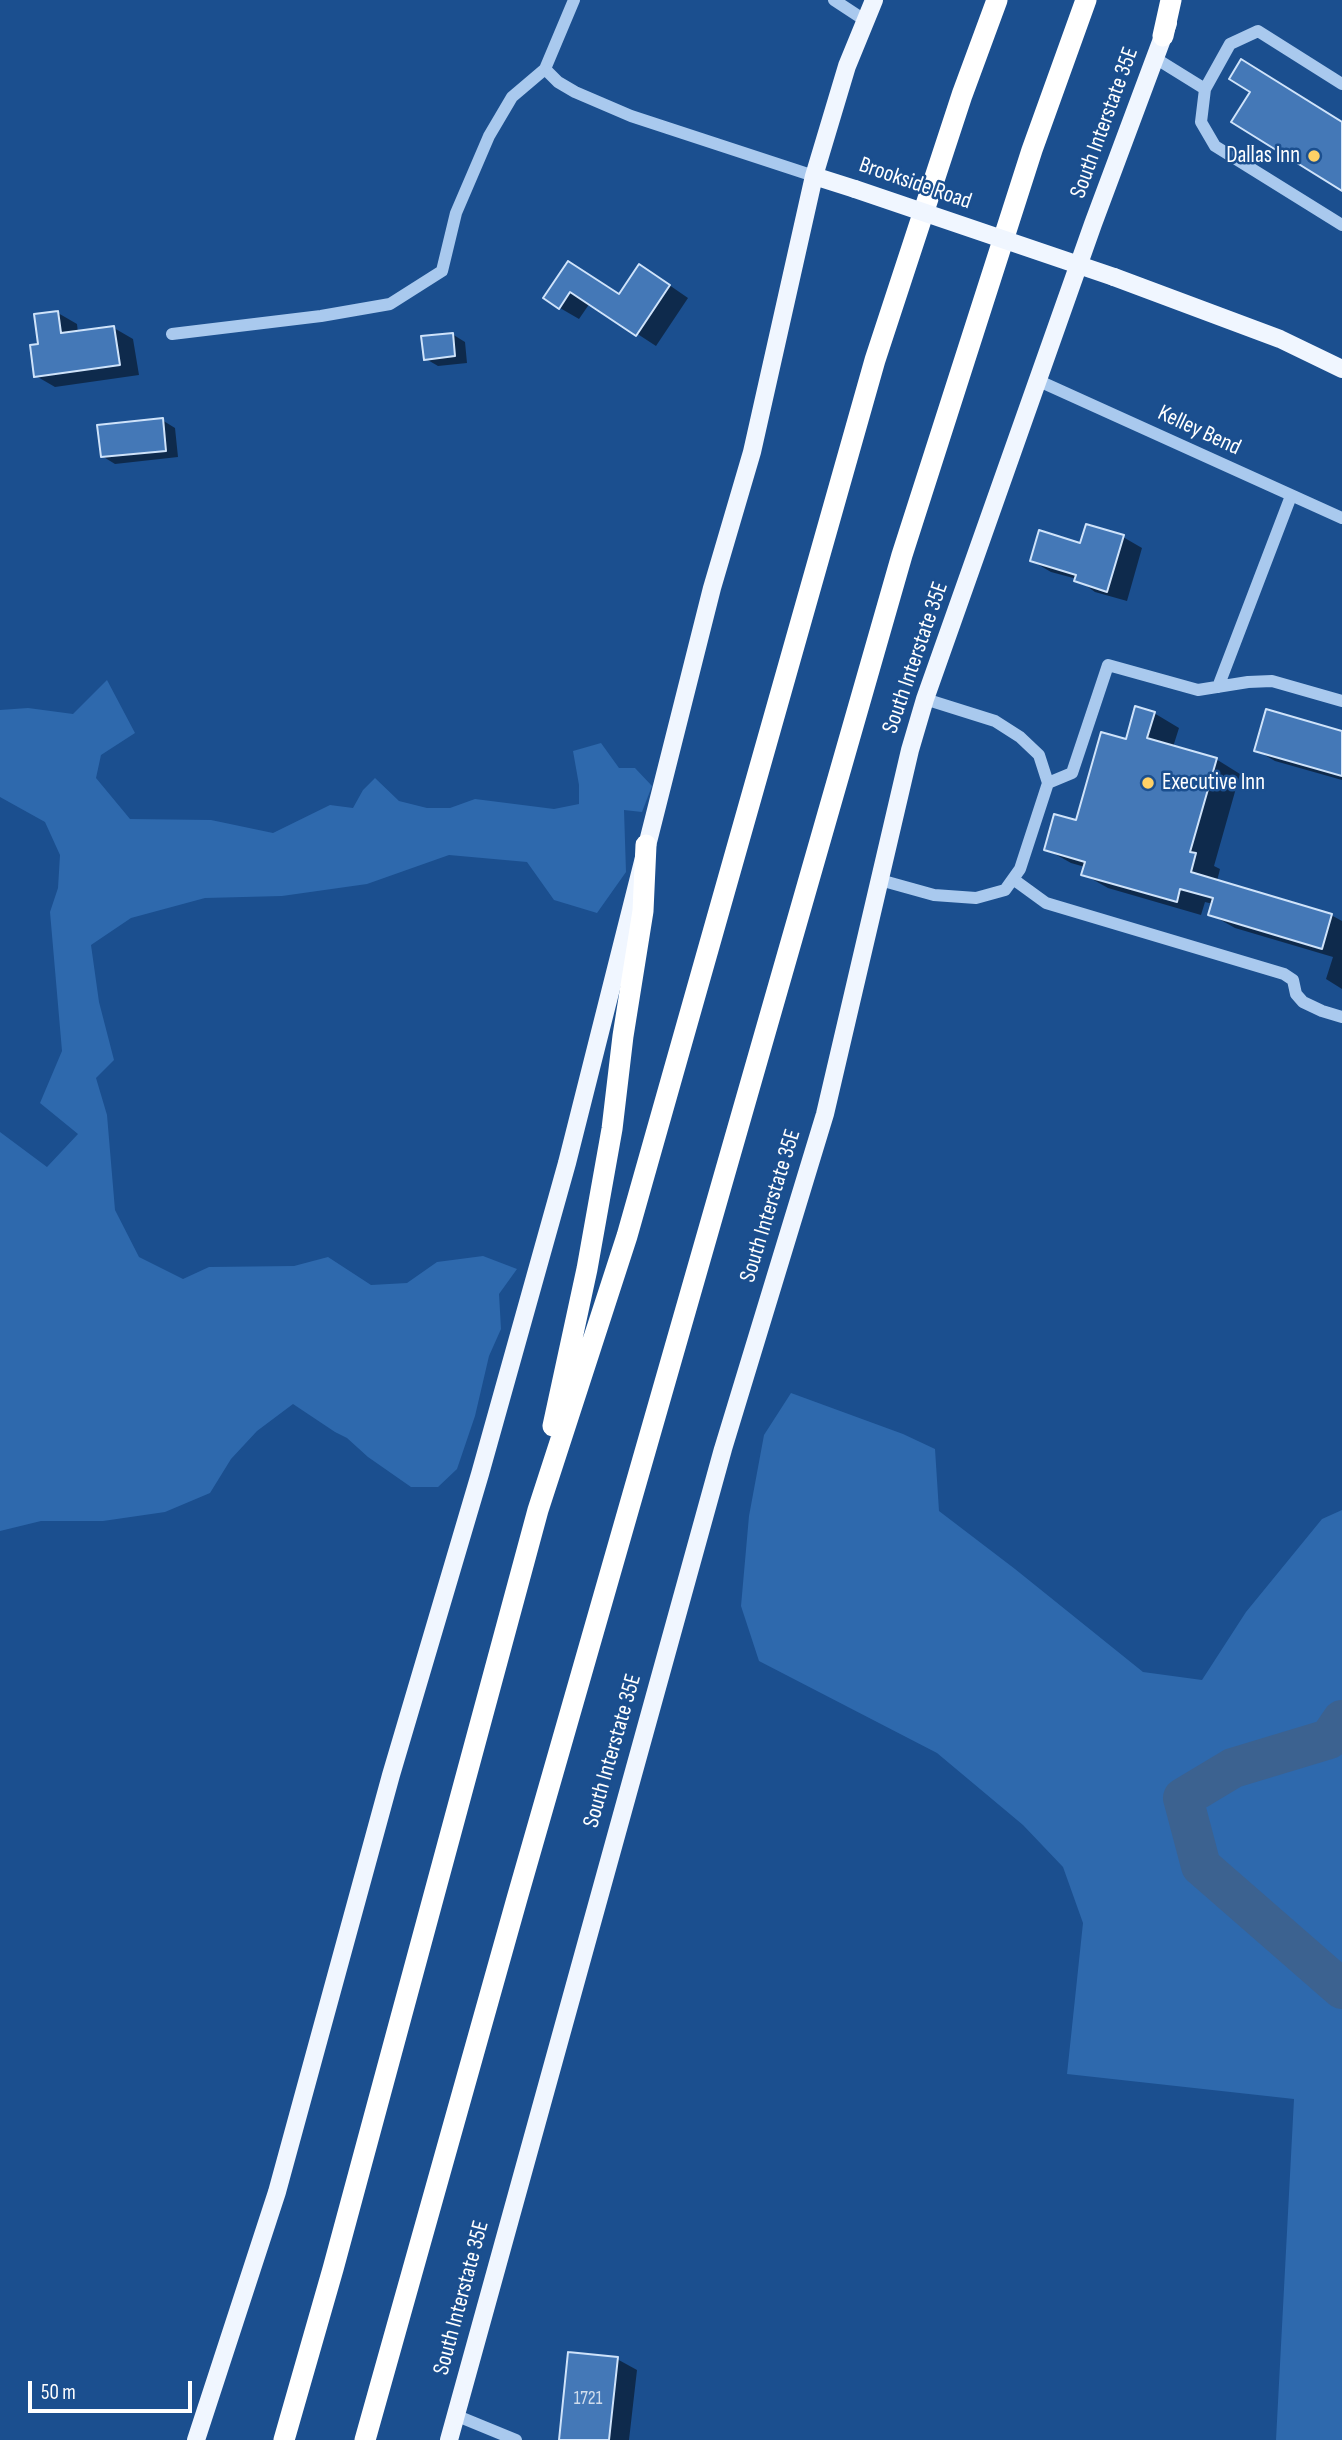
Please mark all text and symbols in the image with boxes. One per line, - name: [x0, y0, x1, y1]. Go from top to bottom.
- street label: South Interstate 35E: [1065, 44, 1145, 202]
- place label: Dallas Inn: [1226, 142, 1300, 170]
- marker: Dallas Inn: [1306, 148, 1322, 164]
- street label: Brookside Road: [855, 152, 975, 216]
- street label: Kelley Bend: [1153, 400, 1245, 462]
- street label: South Interstate 35E: [877, 579, 955, 737]
- place label: Executive Inn: [1162, 769, 1265, 797]
- marker: Executive Inn: [1140, 775, 1156, 791]
- street label: South Interstate 35E: [735, 1126, 807, 1286]
- street label: South Interstate 35E: [578, 1671, 648, 1831]
- street label: South Interstate 35E: [428, 2218, 496, 2378]
- scale bar: [32, 2366, 196, 2410]
- text: 50 m: [41, 2380, 76, 2405]
- house number: 1721: [574, 2388, 602, 2410]

